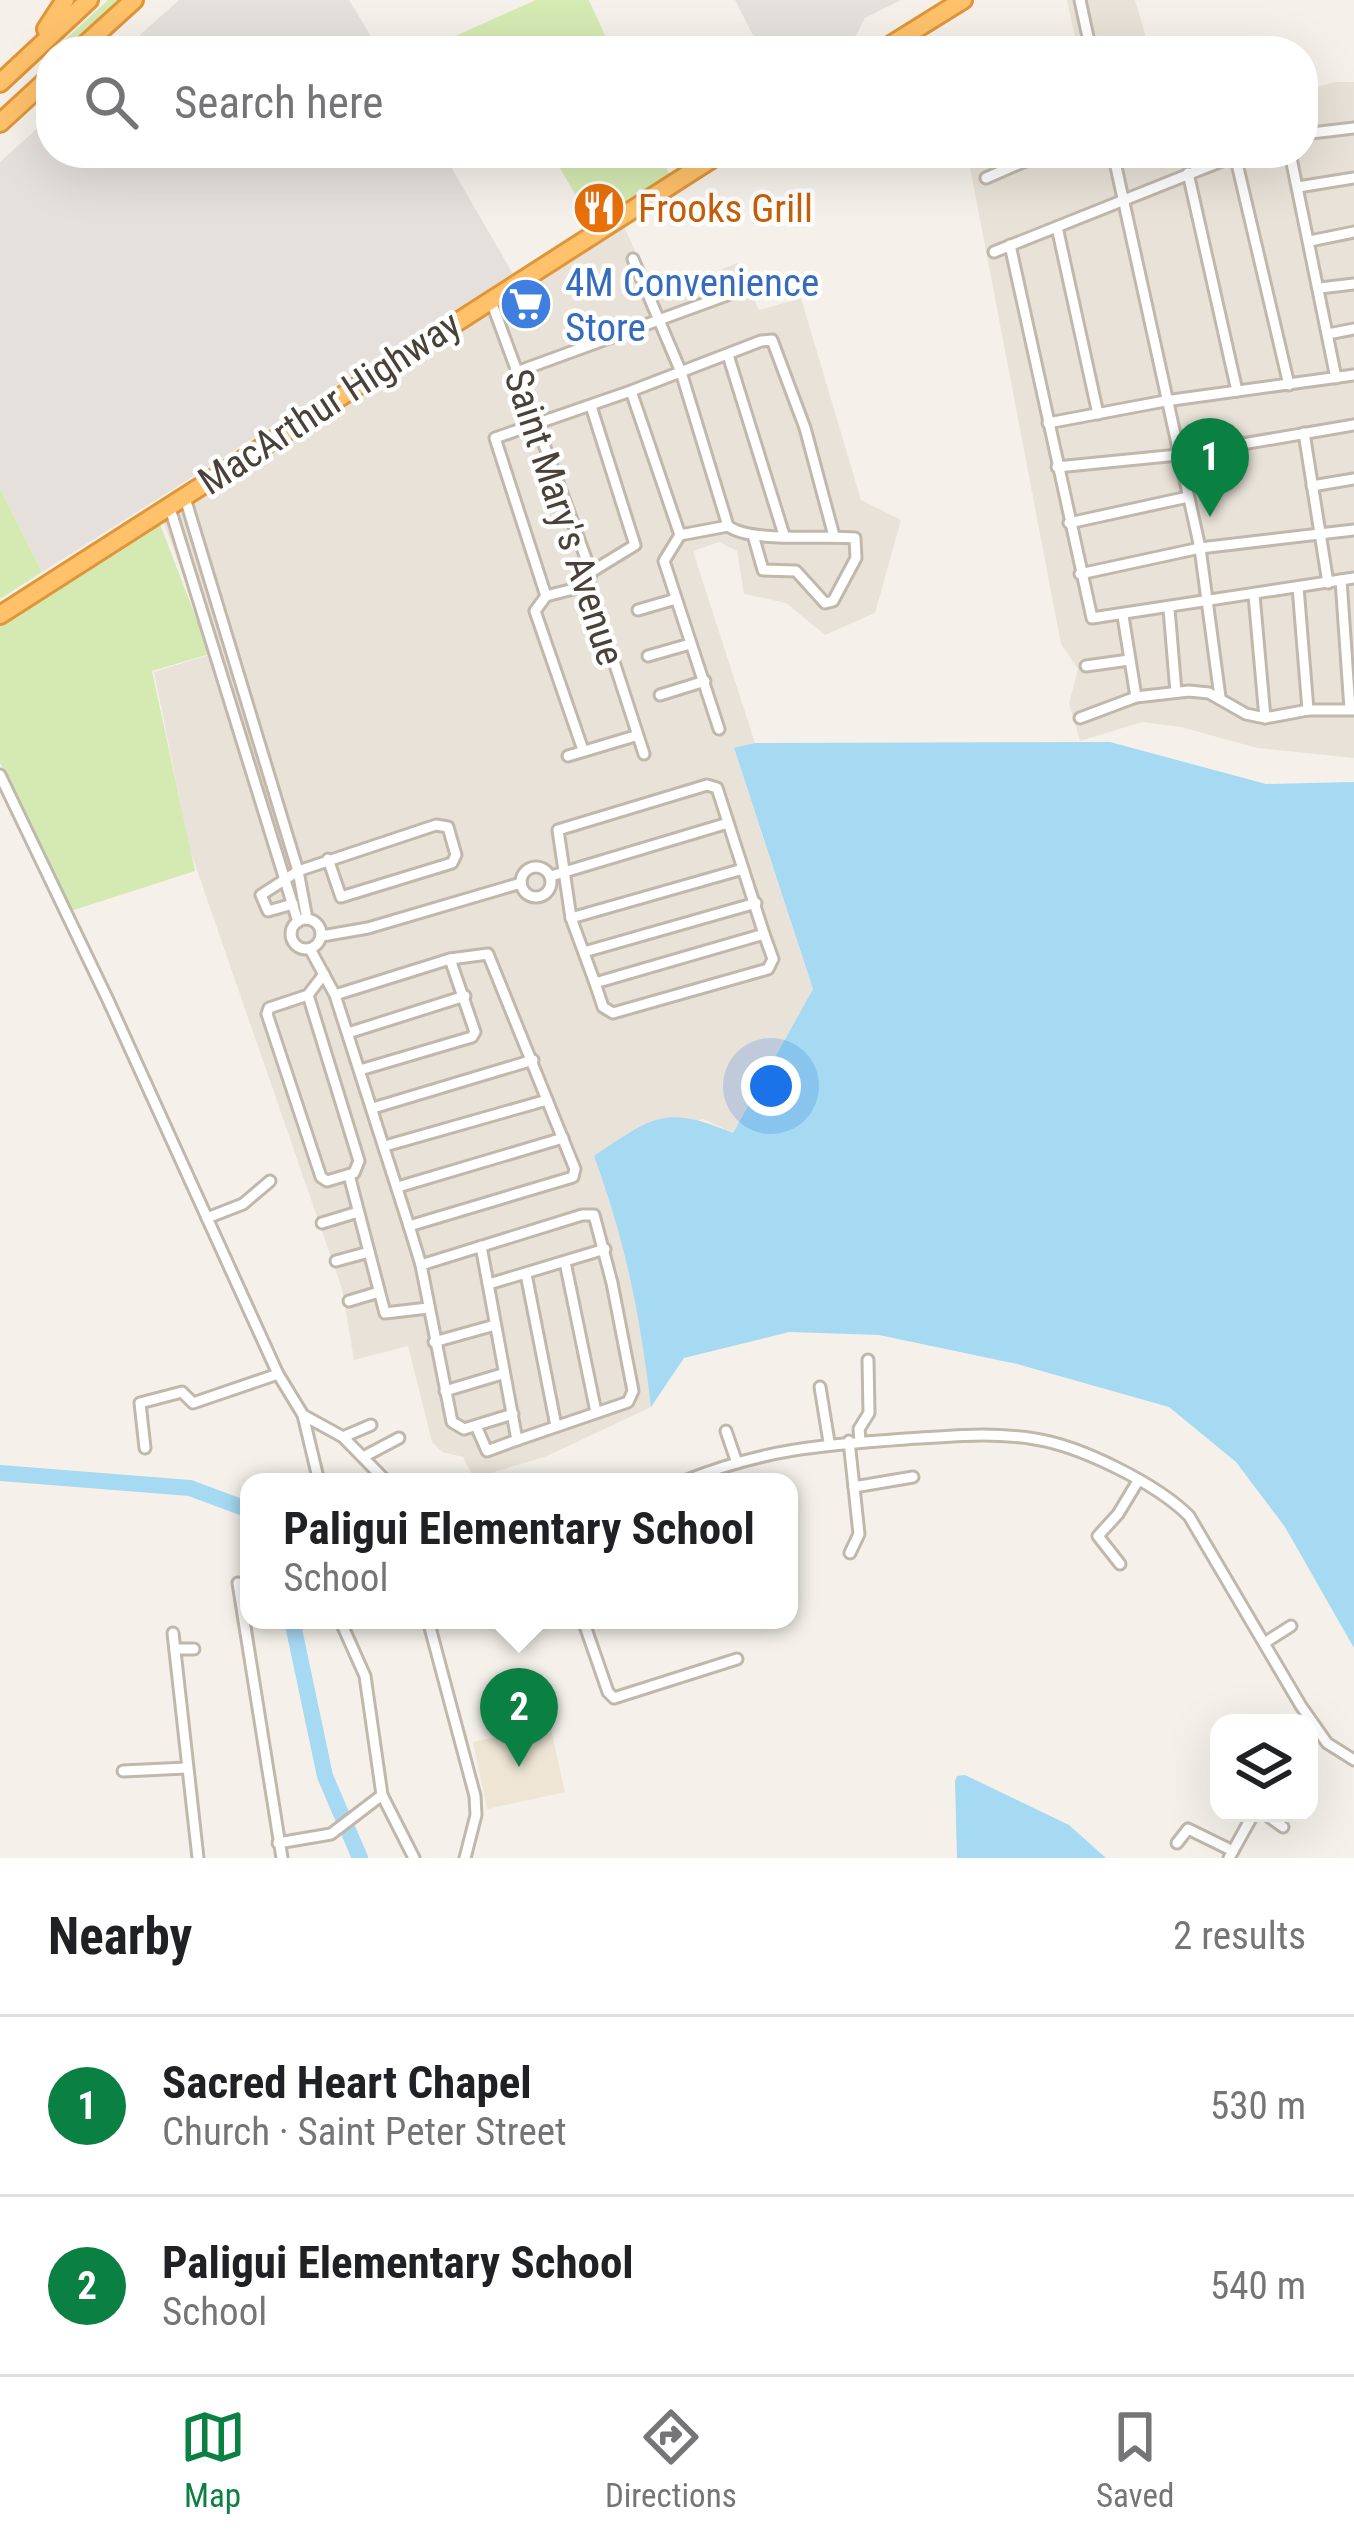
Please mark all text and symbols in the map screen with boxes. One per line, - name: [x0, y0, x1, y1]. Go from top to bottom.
- search box: [36, 36, 1318, 168]
- icon: search: [78, 69, 144, 135]
- text: Search here: [174, 76, 383, 129]
- restaurant icon: Frooks Grill: [571, 180, 627, 236]
- place label: Frooks Grill: [638, 186, 813, 232]
- place label: 4M Convenience Store: [565, 260, 819, 351]
- supermarket icon: 4M Convenience Store: [498, 276, 554, 332]
- street label: MacArthur Highway: [190, 301, 469, 505]
- street label: Saint Mary's Avenue: [495, 364, 634, 671]
- pin: 1: [1171, 418, 1249, 517]
- your location: [741, 1056, 801, 1116]
- popup: [240, 1473, 798, 1629]
- text: Paligui Elementary School: [283, 1502, 755, 1555]
- text: School: [283, 1555, 388, 1601]
- pin: 2: [480, 1668, 558, 1767]
- map controls: [1210, 1714, 1318, 1822]
- button: layers: [1210, 1714, 1318, 1822]
- text: Nearby: [48, 1907, 192, 1966]
- text: 2 results: [1173, 1913, 1306, 1959]
- text: Sacred Heart Chapel: [162, 2056, 532, 2109]
- text: 1: [77, 2083, 97, 2129]
- text: 530 m: [1210, 2083, 1306, 2129]
- text: Church · Saint Peter Street: [162, 2109, 567, 2155]
- text: Paligui Elementary School: [162, 2236, 634, 2289]
- text: 2: [77, 2263, 97, 2309]
- text: 540 m: [1210, 2263, 1306, 2309]
- text: School: [162, 2289, 267, 2335]
- tab: Map: [180, 2404, 246, 2515]
- tab: Directions: [605, 2404, 737, 2515]
- tab: Saved: [1096, 2404, 1174, 2515]

